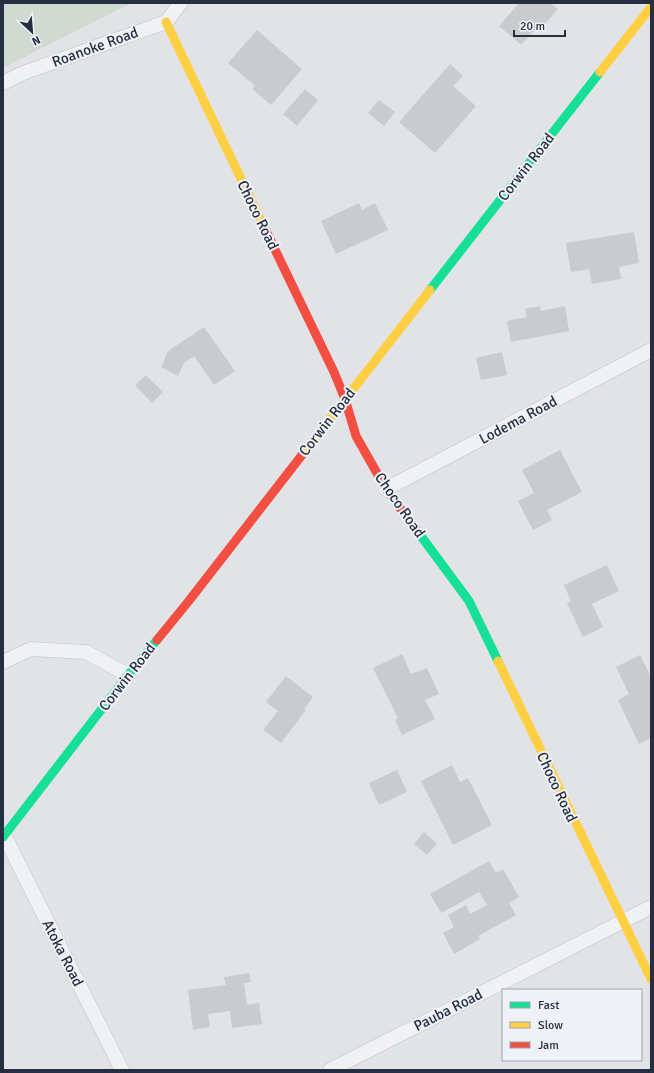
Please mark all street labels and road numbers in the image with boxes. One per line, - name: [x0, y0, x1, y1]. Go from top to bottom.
- street label: Roanoke Road: [49, 23, 141, 71]
- street label: Corwin Road: [494, 129, 558, 205]
- street label: Choco Road: [233, 177, 283, 253]
- street label: Corwin Road: [295, 384, 359, 460]
- street label: Lodema Road: [476, 392, 560, 448]
- street label: Choco Road: [371, 469, 429, 541]
- street label: Corwin Road: [95, 639, 159, 715]
- street label: Choco Road: [533, 749, 581, 825]
- street label: Atoka Road: [39, 917, 87, 989]
- street label: Pauba Road: [411, 985, 485, 1035]

